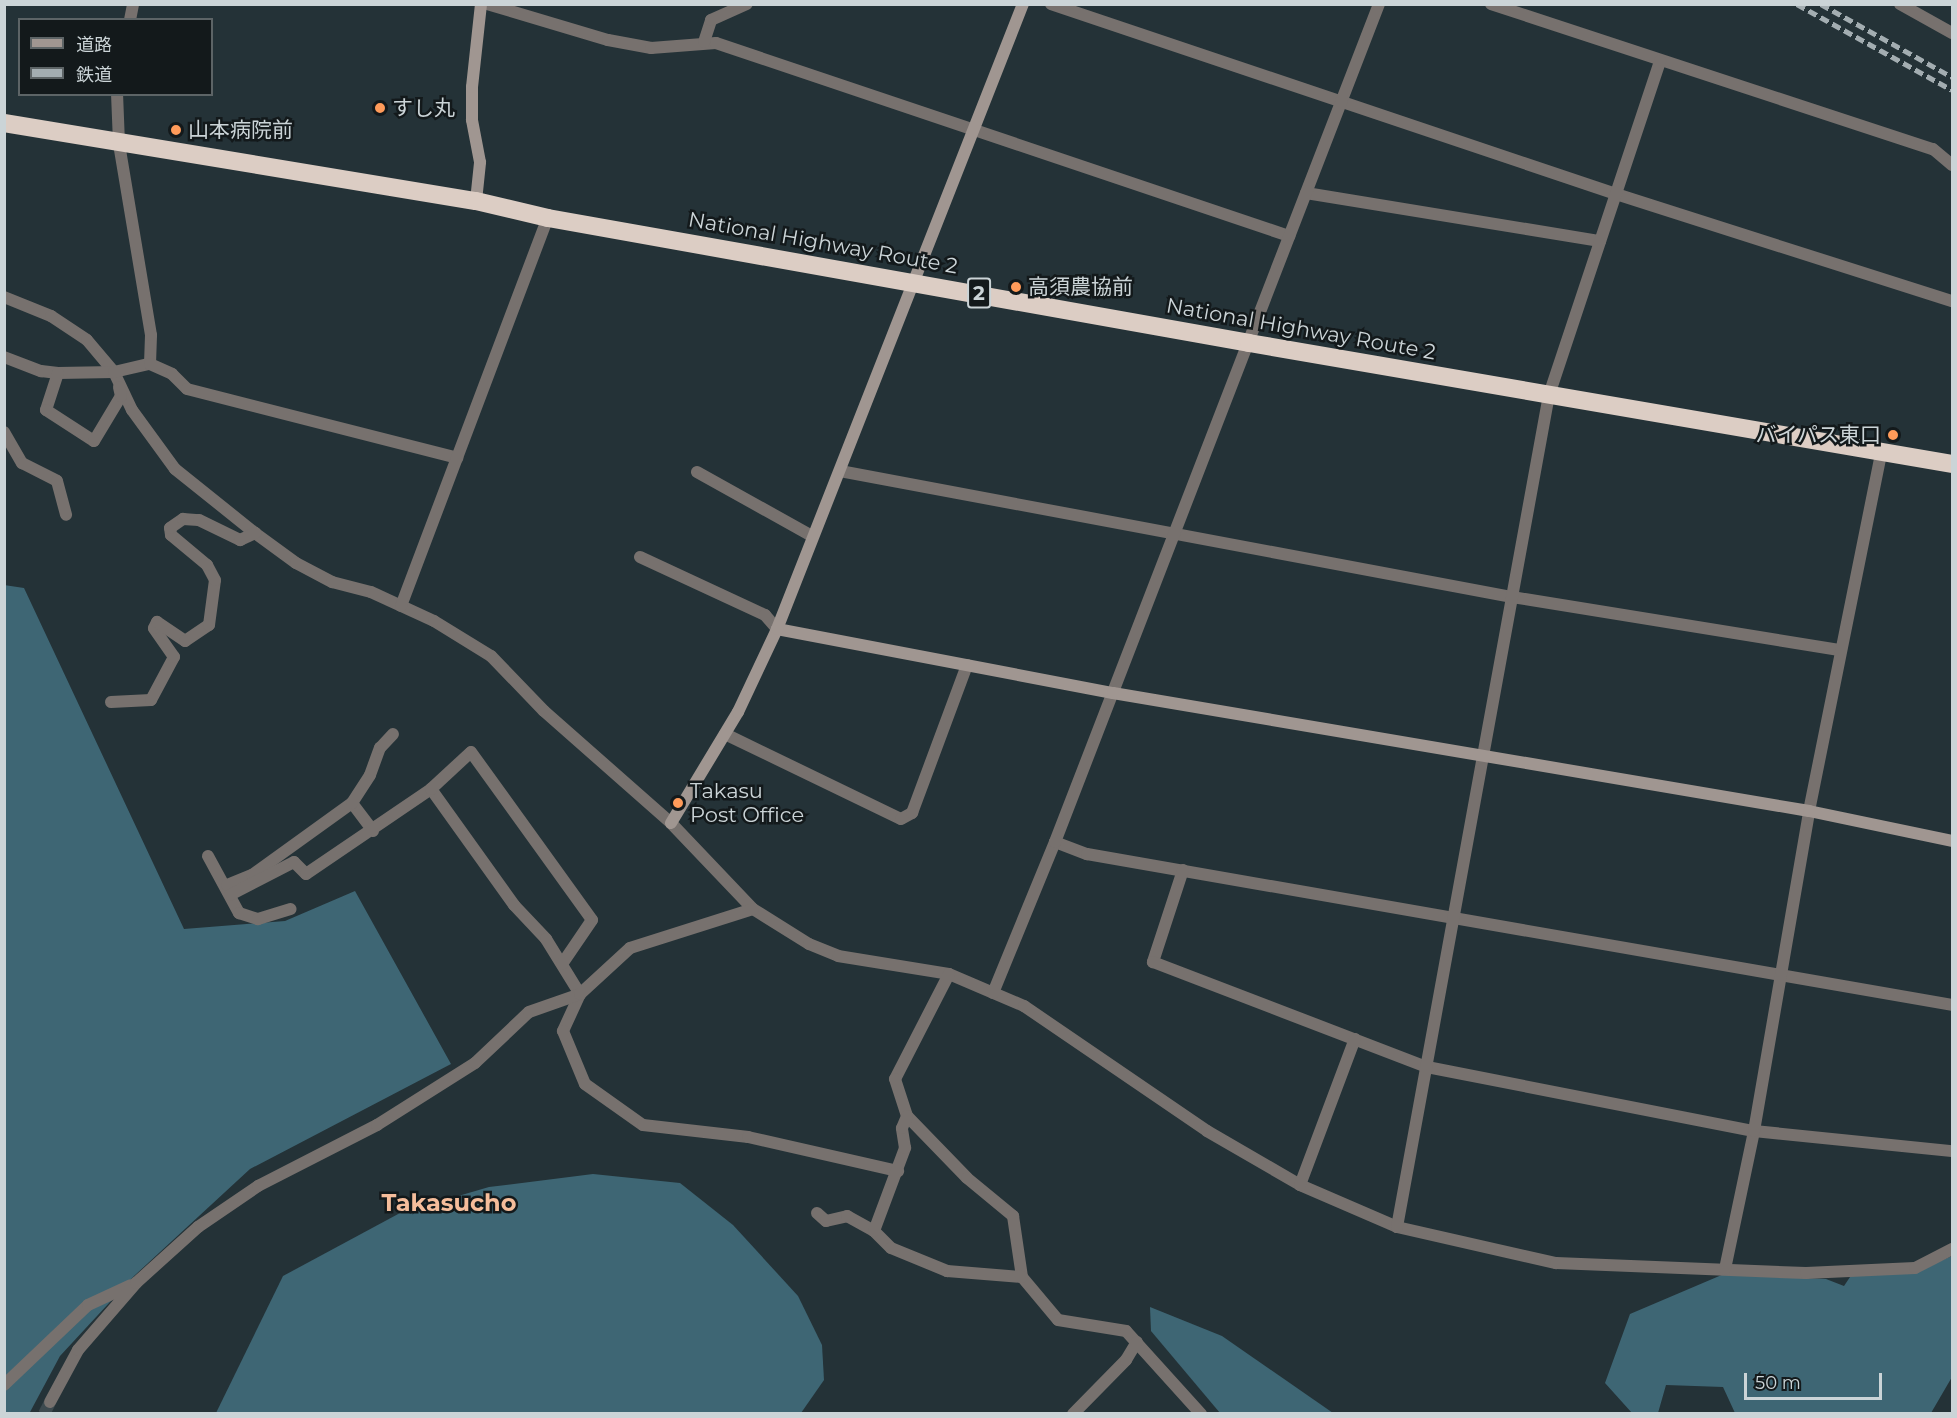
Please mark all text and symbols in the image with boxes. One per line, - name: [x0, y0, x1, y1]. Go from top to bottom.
- legend: [18, 18, 213, 96]
- text: 道路: [76, 34, 112, 56]
- text: 鉄道: [76, 64, 112, 86]
- place label: すし丸: [392, 95, 455, 121]
- marker: すし丸: [373, 101, 387, 115]
- place label: 山本病院前: [188, 117, 293, 143]
- marker: 山本病院前: [169, 123, 183, 137]
- street label: National Highway Route 2: [686, 207, 960, 279]
- place label: 高須農協前: [1028, 274, 1133, 300]
- road number: 2: [967, 276, 991, 310]
- marker: 高須農協前: [1009, 280, 1023, 294]
- street label: National Highway Route 2: [1164, 293, 1438, 365]
- place label: バイパス東口: [1755, 422, 1881, 448]
- marker: バイパス東口: [1886, 428, 1900, 442]
- place label: Takasu Post Office: [690, 778, 804, 828]
- marker: Takasu Post Office: [671, 796, 685, 810]
- district label: Takasucho: [381, 1189, 517, 1217]
- scale bar: [1747, 1361, 1885, 1399]
- text: 50 m: [1755, 1372, 1801, 1394]

